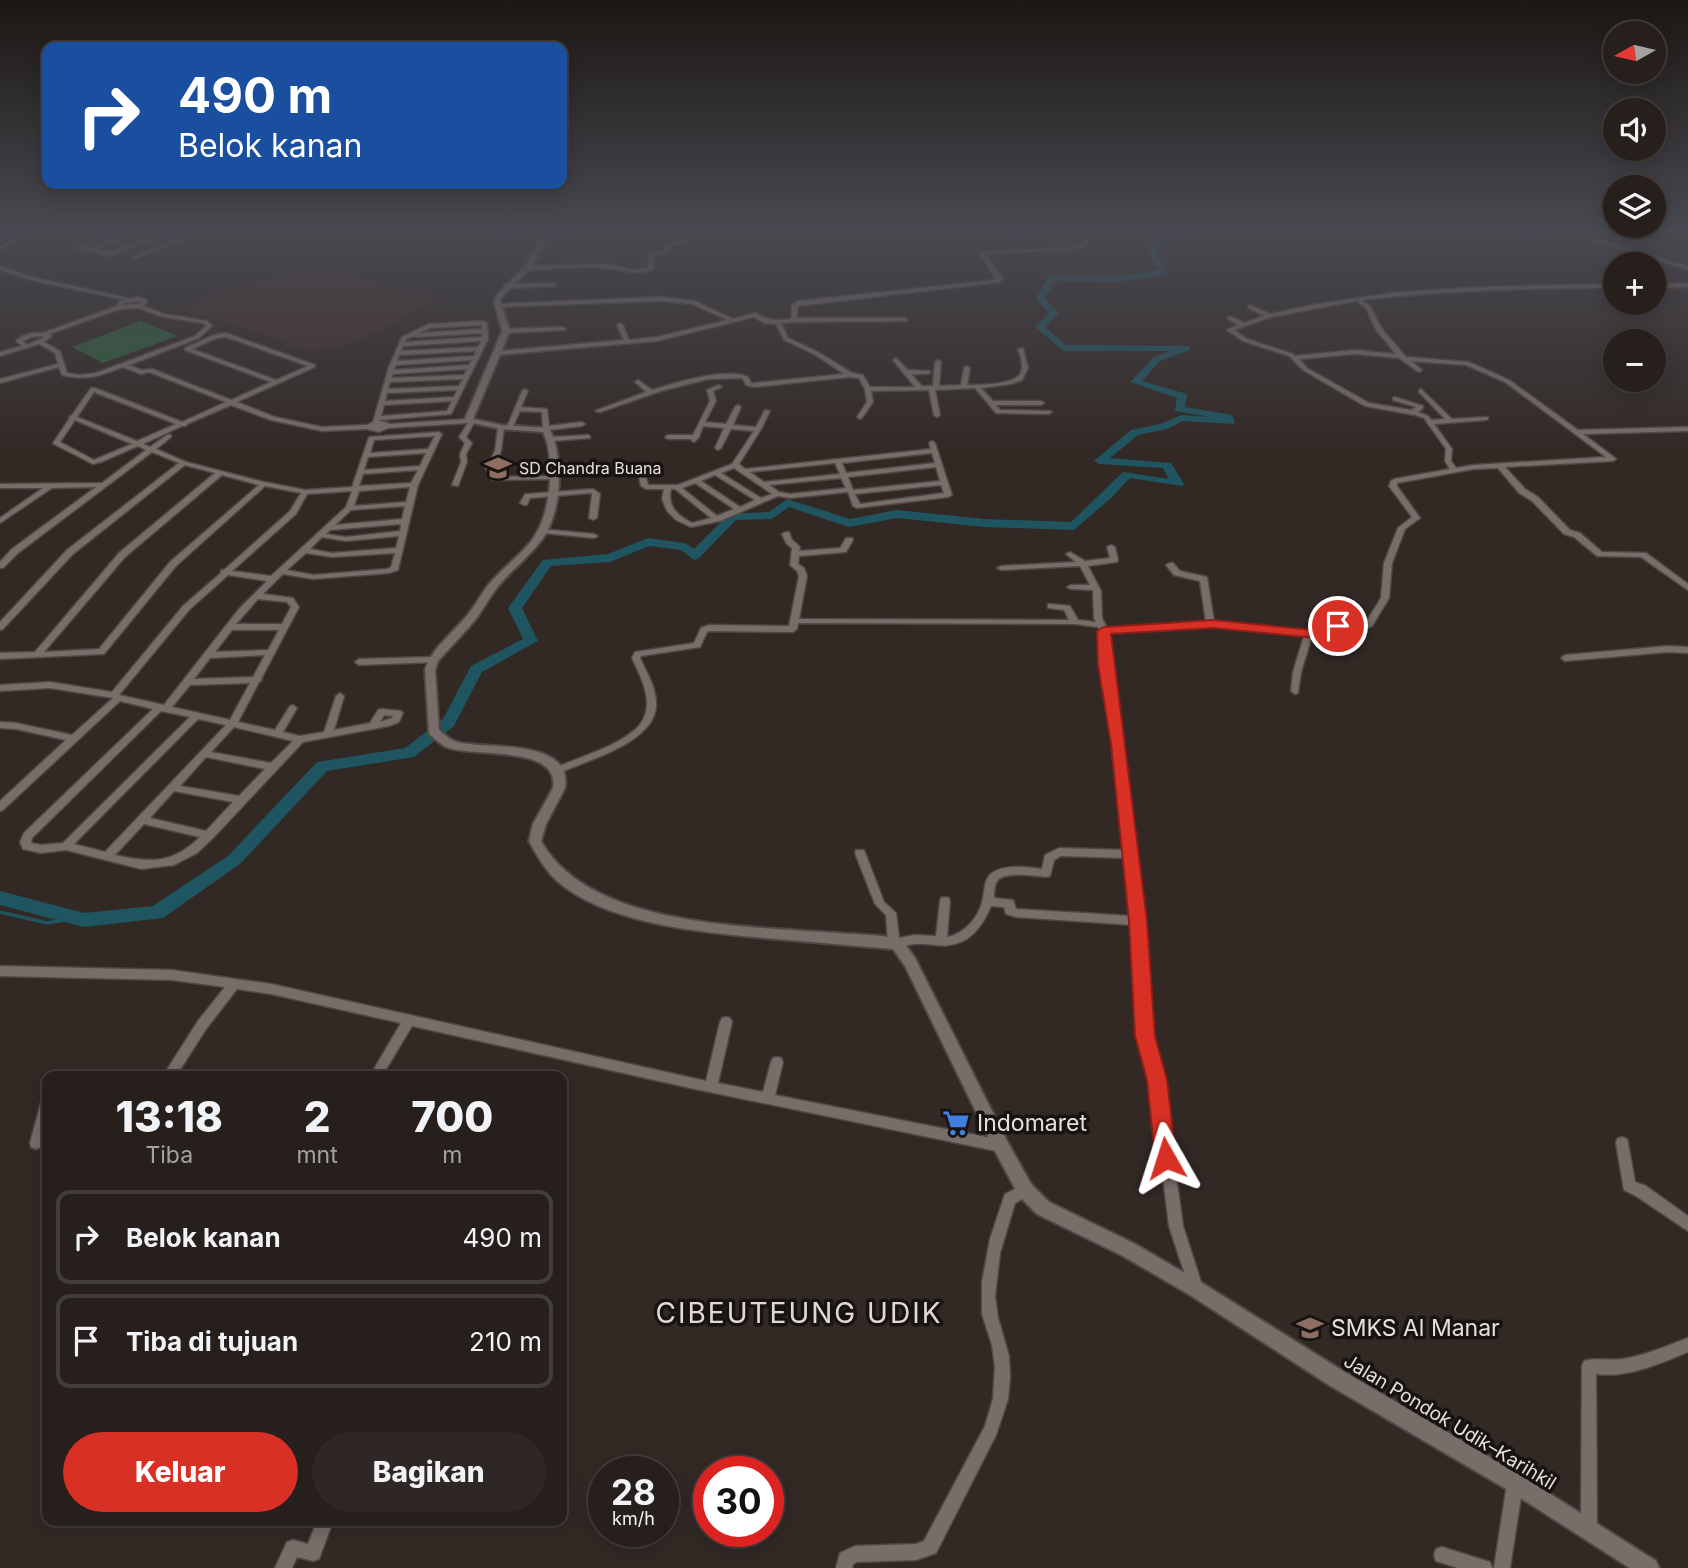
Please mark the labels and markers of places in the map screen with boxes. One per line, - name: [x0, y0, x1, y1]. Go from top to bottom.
- school or university icon: SD Chandra Buana: [483, 453, 513, 483]
- place label: SD Chandra Buana: [519, 458, 662, 478]
- pin: [1308, 596, 1368, 656]
- supermarket icon: Indomaret: [941, 1108, 971, 1138]
- place label: Indomaret: [977, 1109, 1087, 1137]
- school or university icon: SMKS Al Manar: [1295, 1313, 1325, 1343]
- place label: SMKS Al Manar: [1331, 1314, 1500, 1342]

